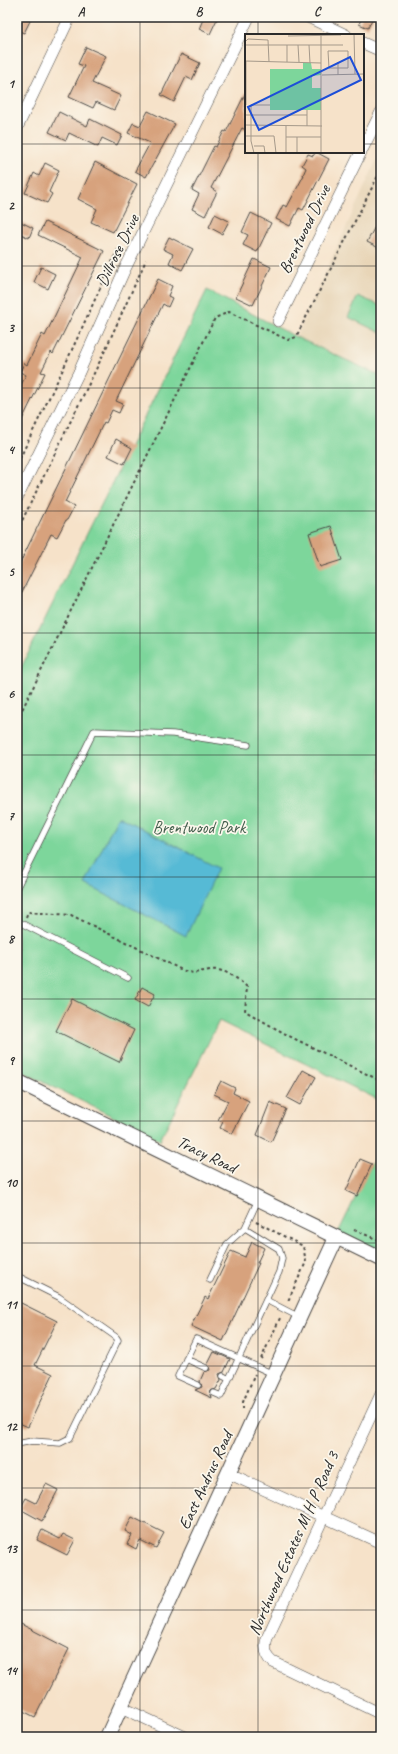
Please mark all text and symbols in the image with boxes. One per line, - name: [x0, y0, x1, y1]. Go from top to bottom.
- text: A: [78, 4, 86, 20]
- text: B: [196, 4, 204, 20]
- text: C: [314, 4, 322, 20]
- inset map: [245, 34, 364, 153]
- text: 1: [8, 76, 16, 92]
- street label: Brentwood Drive: [274, 180, 336, 277]
- text: 2: [8, 198, 15, 214]
- street label: Dillrose Drive: [91, 210, 144, 289]
- text: 3: [8, 320, 15, 336]
- text: 4: [8, 442, 16, 458]
- text: 5: [8, 564, 15, 580]
- text: 6: [8, 686, 15, 702]
- text: 7: [8, 808, 15, 824]
- park label: Brentwood Park: [153, 817, 247, 838]
- text: 8: [8, 931, 16, 947]
- text: 9: [8, 1053, 15, 1069]
- street label: Tracy Road: [173, 1131, 242, 1179]
- text: 10: [5, 1175, 18, 1191]
- text: 11: [5, 1297, 19, 1313]
- text: 12: [5, 1419, 18, 1435]
- street label: East Andrus Road: [174, 1426, 238, 1533]
- street label: Northwood Estates M H P Road 3: [243, 1447, 344, 1638]
- text: 13: [5, 1541, 18, 1557]
- text: 14: [5, 1663, 19, 1679]

